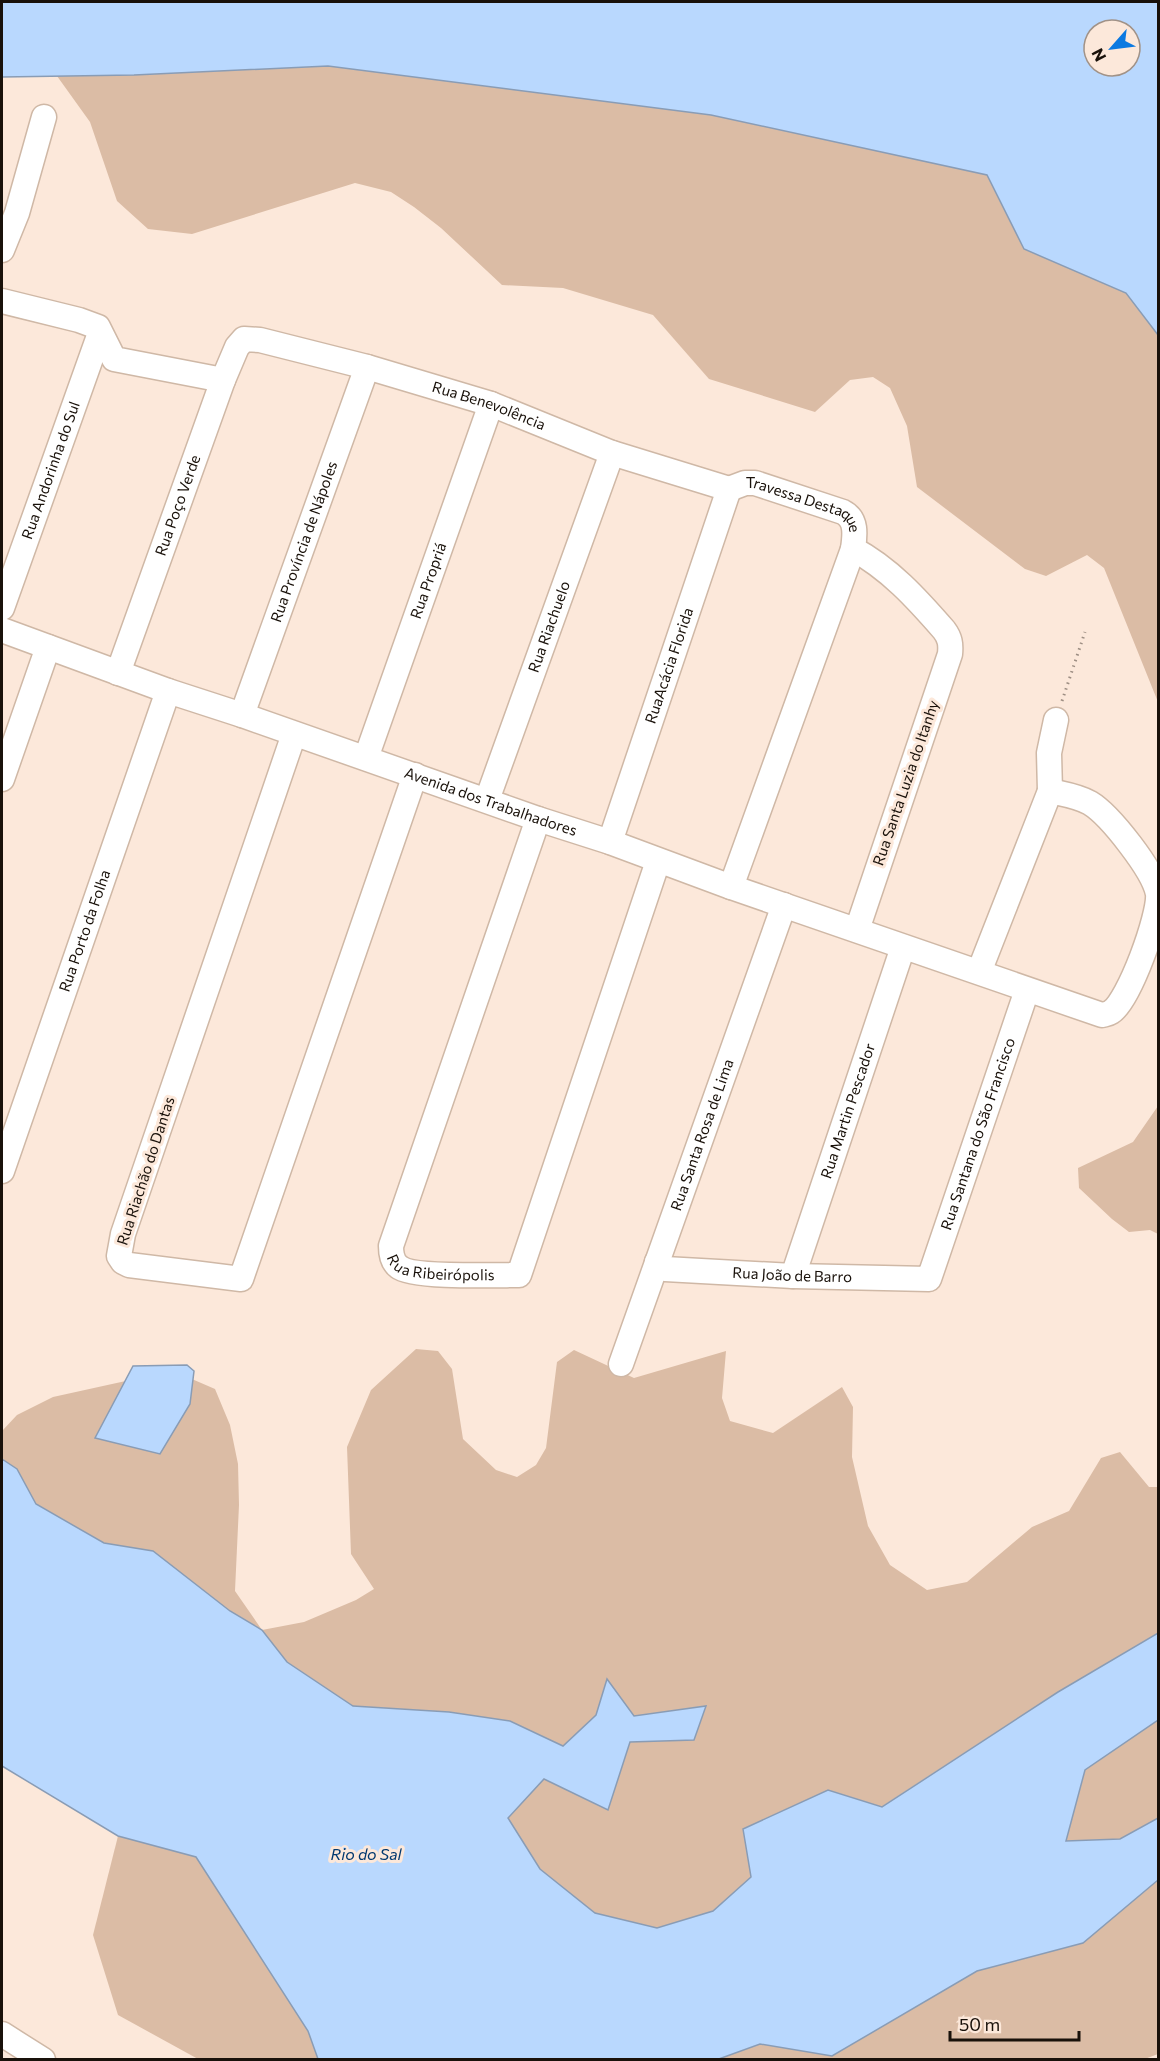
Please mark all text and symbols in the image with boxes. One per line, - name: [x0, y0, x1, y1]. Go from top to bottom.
- north arrow: [1082, 18, 1142, 78]
- text: N: [1087, 46, 1110, 65]
- street label: Rua Benevolência: [430, 377, 548, 433]
- street label: Rua Andorinha do Sul: [17, 399, 83, 541]
- street label: Rua Poço Verde: [151, 452, 203, 558]
- street label: Rua Província de Nápoles: [266, 458, 341, 625]
- street label: Travessa Destaque: [746, 473, 865, 533]
- street label: Rua Propriá: [406, 540, 449, 621]
- street label: Rua Riachuelo: [524, 578, 573, 675]
- street label: RuaAcácia Florida: [641, 605, 696, 726]
- street label: Rua Santa Luzia do Itanhy: [868, 697, 942, 868]
- street label: Avenida dos Trabalhadores: [402, 763, 580, 839]
- street label: Rua Porto da Folha: [55, 867, 114, 994]
- street label: Rua Santana do São Francisco: [936, 1035, 1018, 1232]
- street label: Rua Martin Pescador: [816, 1041, 878, 1181]
- street label: Rua Santa Rosa de Lima: [666, 1056, 737, 1213]
- street label: Rua Riachão do Dantas: [113, 1094, 178, 1247]
- street label: Rua Ribeirópolis: [384, 1251, 495, 1283]
- street label: Rua João de Barro: [732, 1263, 852, 1285]
- water label: Rio do Sal: [330, 1844, 403, 1863]
- scale bar: [950, 2004, 1079, 2042]
- text: 50 m: [959, 2013, 1000, 2035]

